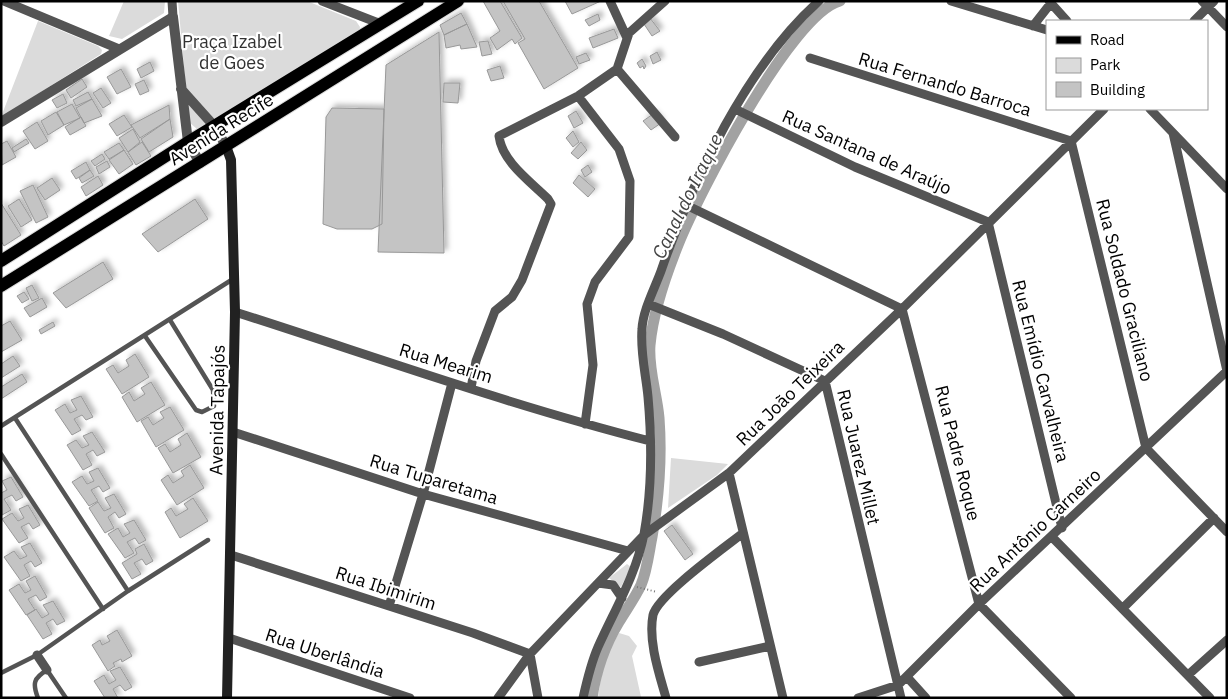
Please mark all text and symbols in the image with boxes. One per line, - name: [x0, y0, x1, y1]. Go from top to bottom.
- legend: [1046, 20, 1208, 110]
- park label: Praça Izabel de Goes: [182, 30, 282, 74]
- text: Road: [1090, 30, 1125, 49]
- street label: Rua Fernando Barroca: [856, 47, 1035, 121]
- text: Park: [1090, 55, 1120, 74]
- text: Building: [1090, 80, 1145, 99]
- street label: Avenida Recife: [164, 88, 278, 170]
- street label: Rua Santana de Araújo: [779, 104, 955, 200]
- water label: Canal do Iraque: [646, 129, 728, 262]
- street label: Rua Soldado Graciliano: [1091, 196, 1159, 384]
- street label: Rua Emídio Carvalheira: [1007, 277, 1075, 465]
- street label: Rua João Teixeira: [731, 335, 849, 451]
- street label: Rua Mearim: [396, 338, 496, 388]
- street label: Avenida Tapajós: [204, 344, 230, 476]
- street label: Rua Padre Roque: [930, 383, 986, 523]
- street label: Rua Juarez Millet: [832, 387, 886, 527]
- street label: Rua Tuparetama: [367, 449, 501, 510]
- street label: Rua Antônio Carneiro: [965, 463, 1105, 597]
- street label: Rua Ibimirim: [333, 561, 439, 615]
- street label: Rua Uberlândia: [262, 623, 388, 683]

